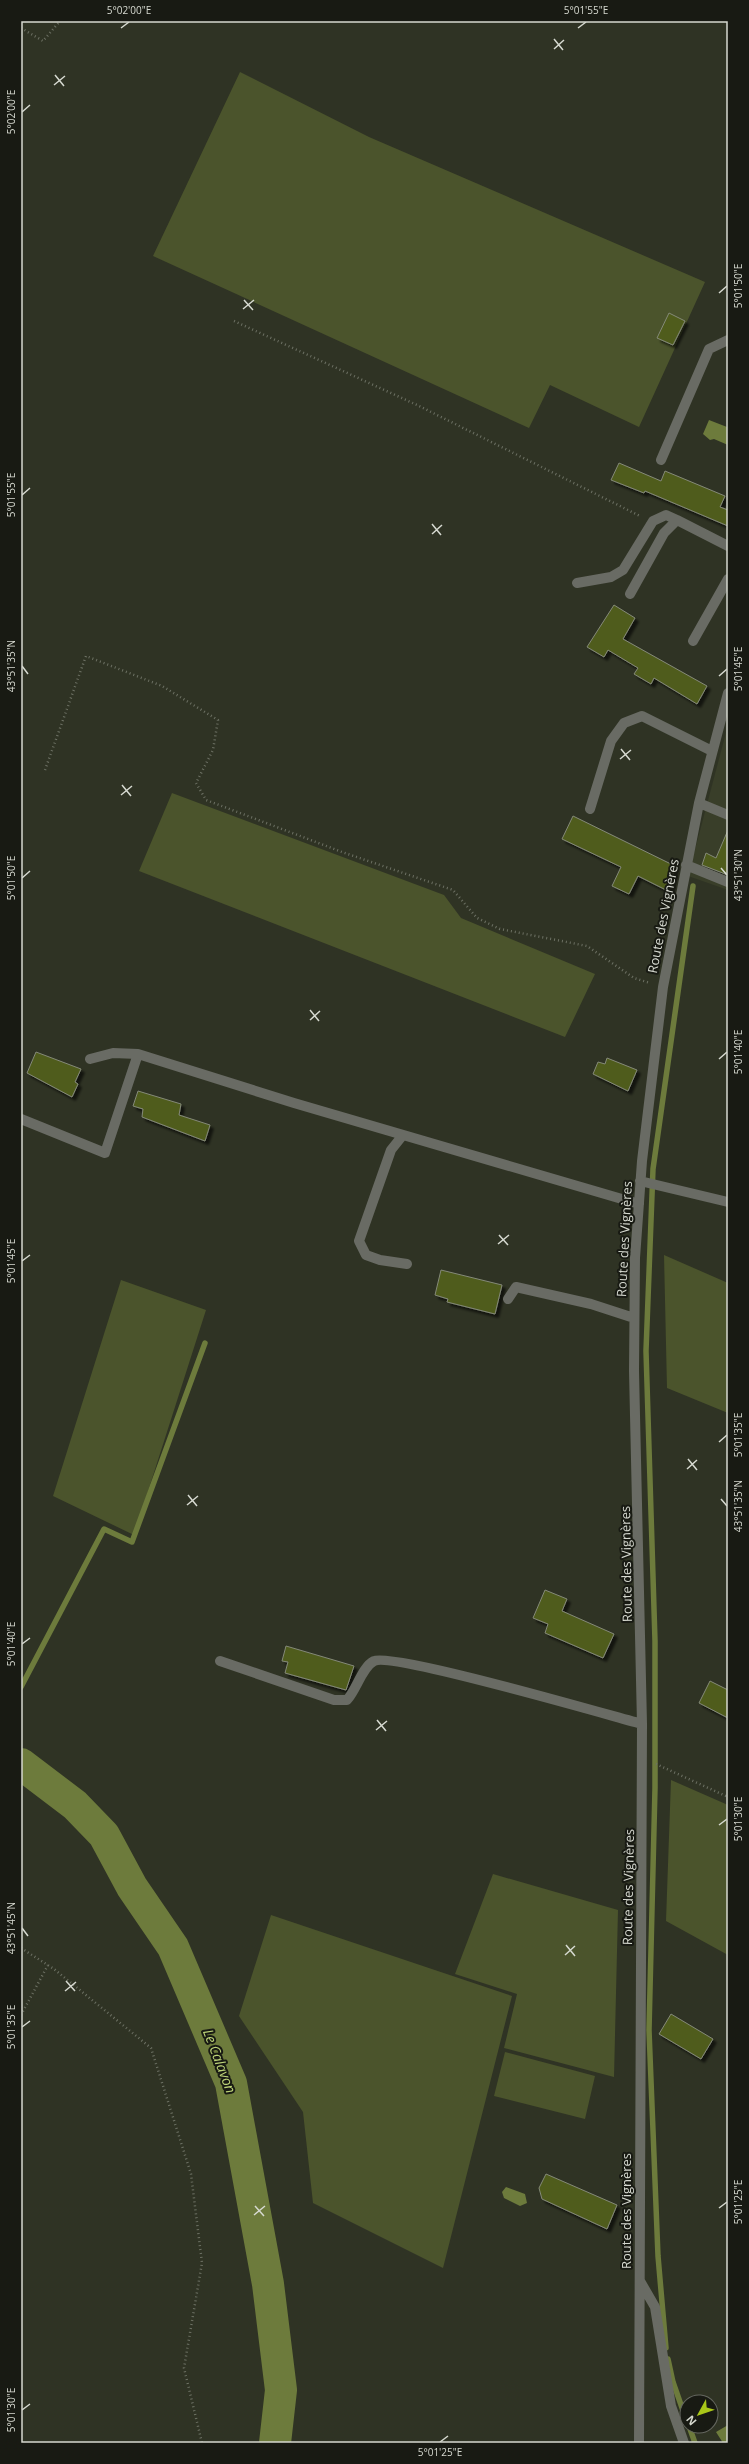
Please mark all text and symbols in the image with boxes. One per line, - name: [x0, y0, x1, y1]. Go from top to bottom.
- text: 5°02'00"E: [107, 3, 151, 17]
- text: 5°01'55"E: [564, 3, 608, 17]
- text: 5°02'00"E: [4, 90, 18, 134]
- text: 5°01'50"E: [731, 264, 745, 308]
- text: 5°01'55"E: [4, 473, 18, 517]
- text: 43°51'35"N: [4, 640, 18, 692]
- text: 5°01'45"E: [731, 647, 745, 691]
- text: 43°51'30"N: [731, 849, 745, 901]
- text: 5°01'50"E: [4, 856, 18, 900]
- street label: Route des Vignères: [643, 857, 683, 975]
- text: 5°01'40"E: [731, 1030, 745, 1074]
- street label: Route des Vignères: [612, 1181, 636, 1297]
- text: 5°01'45"E: [4, 1239, 18, 1283]
- text: 5°01'35"E: [731, 1413, 745, 1457]
- text: 43°51'35"N: [731, 1480, 745, 1532]
- street label: Route des Vignères: [616, 1506, 636, 1622]
- text: 5°01'40"E: [4, 1622, 18, 1666]
- text: 5°01'30"E: [731, 1797, 745, 1841]
- street label: Route des Vignères: [618, 1829, 638, 1945]
- text: 43°51'45"N: [4, 1902, 18, 1954]
- text: 5°01'35"E: [4, 2005, 18, 2049]
- water label: Le Calavon: [199, 2026, 241, 2096]
- street label: Route des Vignères: [617, 2153, 635, 2269]
- text: 5°01'25"E: [731, 2180, 745, 2224]
- text: 5°01'30"E: [4, 2388, 18, 2432]
- north arrow: [679, 2394, 719, 2434]
- text: N: [682, 2412, 700, 2429]
- text: 5°01'25"E: [418, 2445, 462, 2459]

